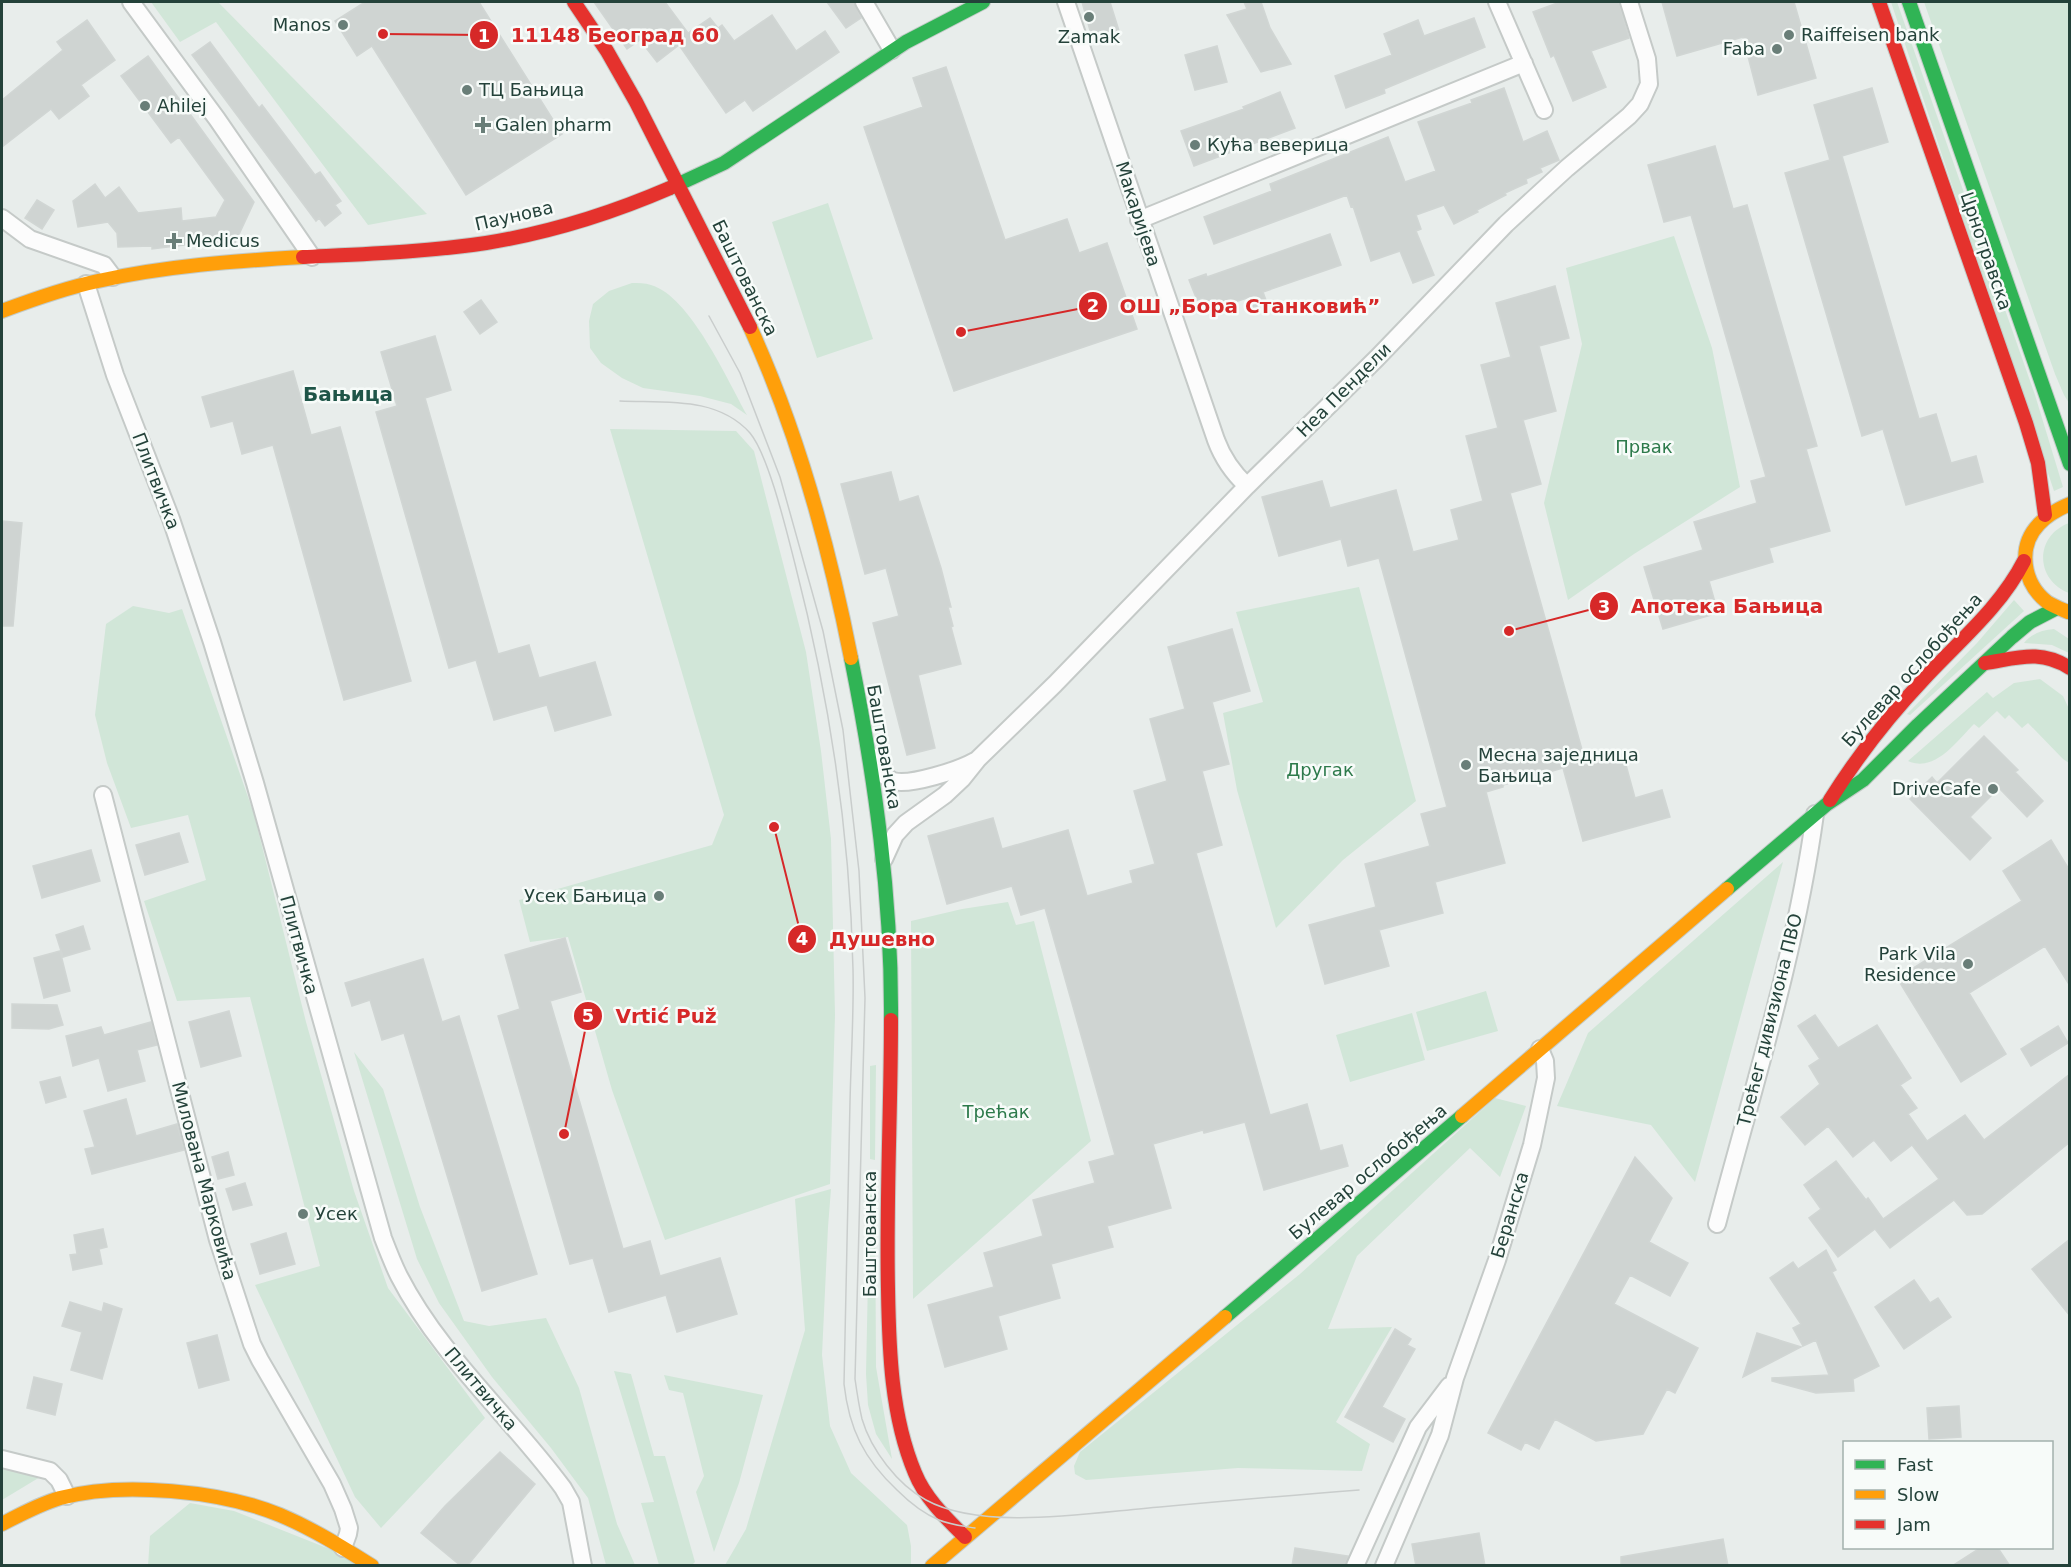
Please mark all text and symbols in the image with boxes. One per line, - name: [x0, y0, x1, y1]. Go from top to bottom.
- marker: Zamak: [1082, 10, 1096, 24]
- place label: Manos: [273, 14, 331, 35]
- callout: 11148 Београд 60: [469, 16, 732, 54]
- marker: Manos: [336, 18, 350, 32]
- text: 11148 Београд 60: [511, 23, 719, 47]
- place label: Raiffeisen bank: [1801, 24, 1940, 45]
- text: 1: [478, 25, 490, 46]
- place label: Zamak: [1058, 26, 1121, 47]
- marker: Raiffeisen bank: [1782, 28, 1796, 42]
- place label: Faba: [1723, 38, 1765, 59]
- marker: Faba: [1770, 42, 1784, 56]
- place label: ТЦ Бањица: [478, 79, 584, 100]
- marker: ТЦ Бањица: [460, 83, 474, 97]
- place label: Ahilej: [157, 95, 207, 116]
- marker: Ahilej: [138, 99, 152, 113]
- place label: Galen pharm: [495, 114, 612, 135]
- marker: Galen pharm: [476, 118, 490, 132]
- place label: Кућа веверица: [1207, 134, 1349, 155]
- marker: Кућа веверица: [1188, 138, 1202, 152]
- street label: Макаријева: [1112, 159, 1165, 269]
- street label: Црнотравска: [1956, 189, 2017, 313]
- street label: Паунова: [473, 196, 555, 235]
- street label: Баштованска: [708, 216, 783, 339]
- place label: Medicus: [186, 230, 260, 251]
- marker: Medicus: [167, 234, 181, 248]
- callout: ОШ „Бора Станковић”: [1078, 287, 1392, 325]
- text: ОШ „Бора Станковић”: [1120, 294, 1380, 318]
- text: 2: [1087, 295, 1099, 316]
- street label: Неа Пендели: [1292, 338, 1395, 441]
- district label: Бањица: [303, 382, 393, 406]
- street label: Плитвичка: [128, 429, 185, 532]
- park label: Првак: [1615, 436, 1673, 457]
- callout: Апотека Бањица: [1589, 587, 1835, 625]
- street label: Булевар ослобођења: [1837, 589, 1986, 751]
- text: Апотека Бањица: [1631, 594, 1823, 618]
- text: 3: [1598, 596, 1610, 617]
- street label: Баштованска: [863, 683, 906, 811]
- place label: Месна заједница Бањица: [1478, 744, 1639, 786]
- marker: Месна заједница Бањица: [1459, 758, 1473, 772]
- park label: Другак: [1286, 759, 1354, 780]
- place label: DriveCafe: [1892, 778, 1981, 799]
- marker: DriveCafe: [1986, 782, 2000, 796]
- place label: Усек Бањица: [524, 885, 647, 906]
- marker: Усек Бањица: [652, 889, 666, 903]
- street label: Плитвичка: [276, 893, 323, 997]
- street label: Трећег дивизиона ПВО: [1733, 911, 1806, 1130]
- callout: Душевно: [787, 920, 947, 958]
- text: Душевно: [829, 927, 935, 951]
- text: 4: [796, 928, 808, 949]
- place label: Park Vila Residence: [1864, 943, 1956, 985]
- marker: Park Vila Residence: [1961, 957, 1975, 971]
- callout: Vrtić Puž: [573, 997, 728, 1035]
- text: Vrtić Puž: [615, 1004, 717, 1028]
- text: 5: [582, 1005, 594, 1026]
- street label: Милована Марковића: [168, 1079, 241, 1283]
- street label: Булевар ослобођења: [1285, 1099, 1451, 1244]
- park label: Трећак: [961, 1101, 1030, 1122]
- street label: Беранска: [1486, 1169, 1533, 1261]
- street label: Баштованска: [859, 1171, 880, 1297]
- place label: Усек: [315, 1203, 358, 1224]
- marker: Усек: [296, 1207, 310, 1221]
- street label: Плитвичка: [441, 1343, 522, 1435]
- legend: [1843, 1441, 2053, 1549]
- text: Fast: [1897, 1454, 1933, 1475]
- text: Slow: [1897, 1484, 1939, 1505]
- text: Jam: [1896, 1514, 1931, 1535]

